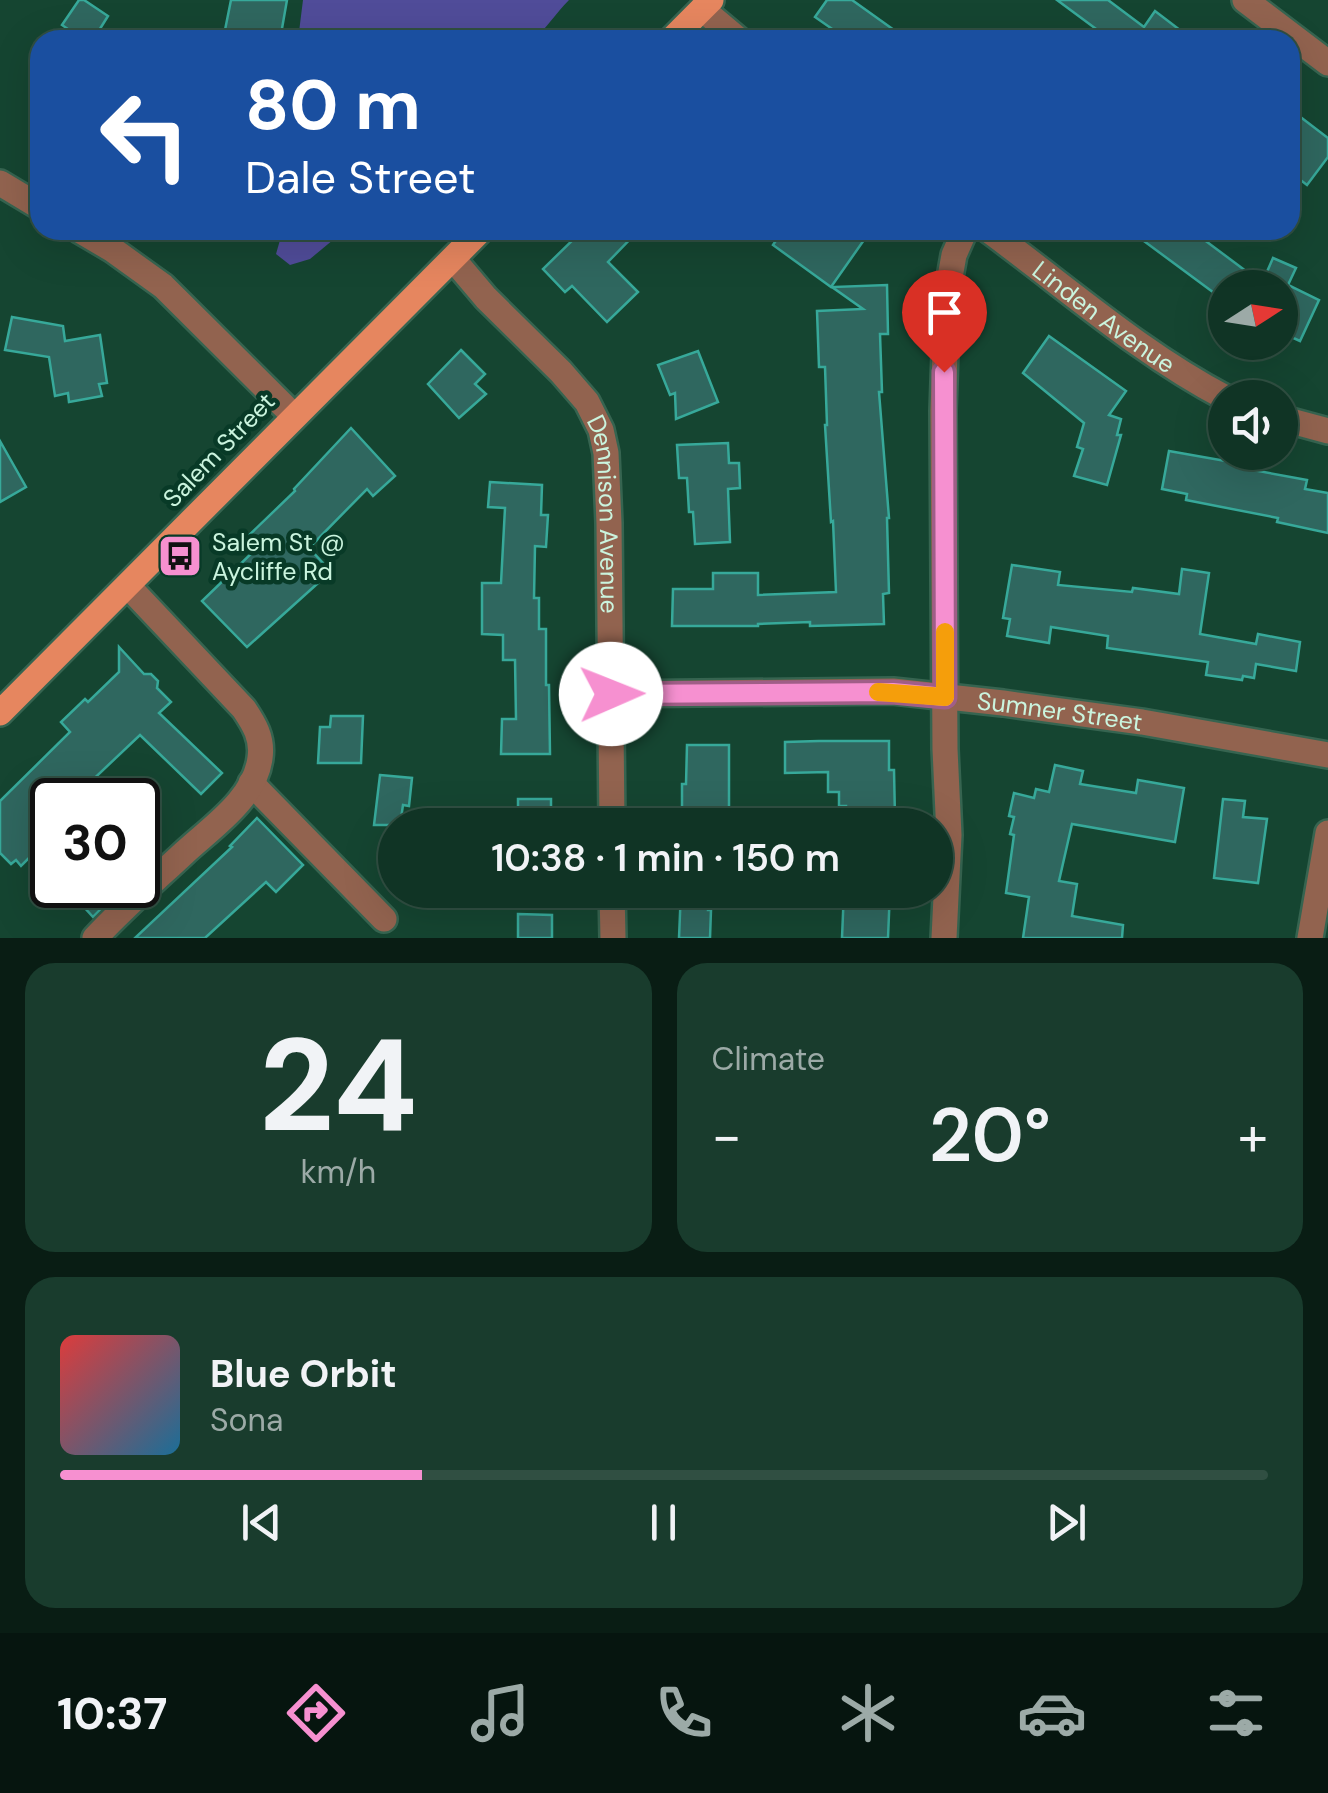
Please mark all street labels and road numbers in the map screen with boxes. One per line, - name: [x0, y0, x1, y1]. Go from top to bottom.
- street label: Linden Avenue: [1026, 253, 1182, 381]
- street label: Salem Street: [156, 385, 282, 515]
- street label: Dennison Avenue: [579, 409, 626, 614]
- street label: Sumner Street: [975, 684, 1145, 738]

